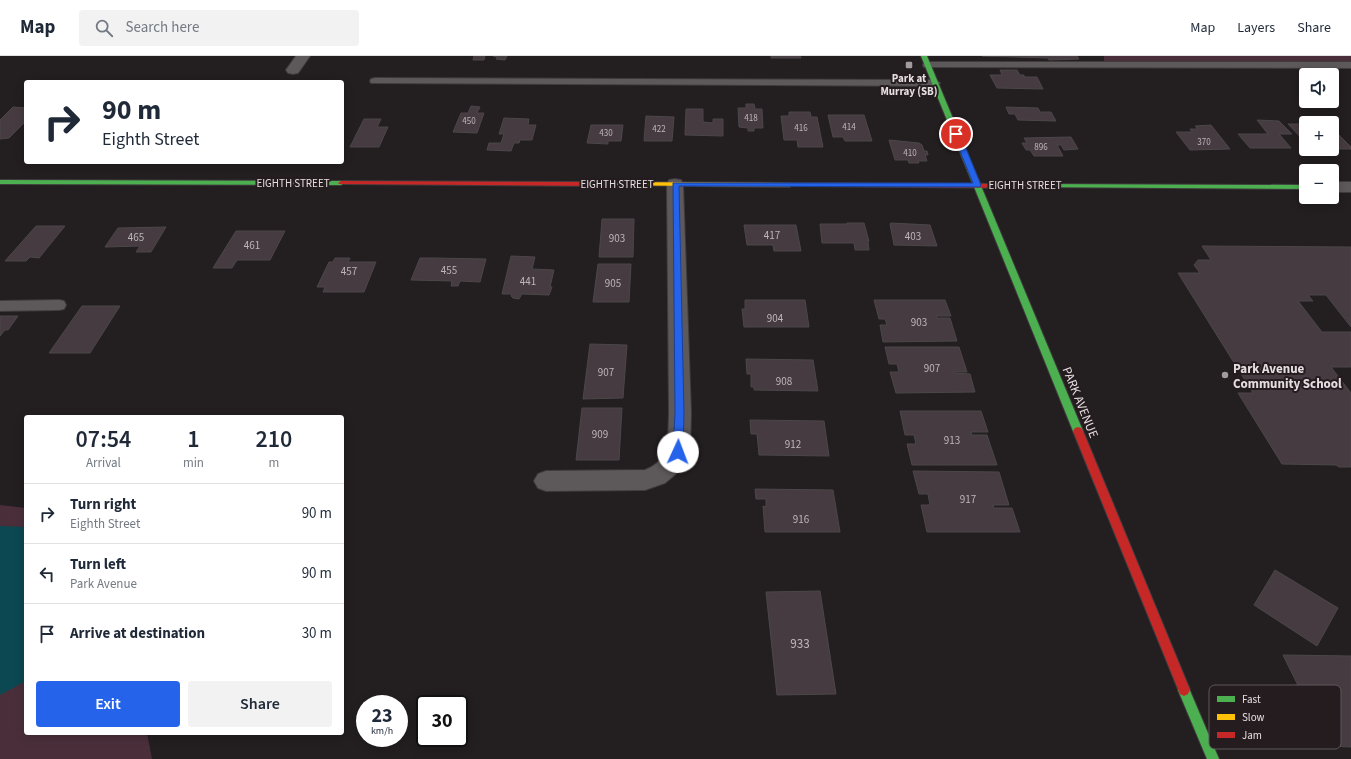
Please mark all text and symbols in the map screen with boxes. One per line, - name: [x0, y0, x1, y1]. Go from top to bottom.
- search box: [79, 10, 359, 46]
- text: Map: [20, 14, 55, 41]
- icon: search: [93, 17, 115, 39]
- text: Search here: [125, 17, 199, 38]
- text: Map: [1190, 18, 1215, 38]
- text: Layers: [1237, 18, 1275, 38]
- text: Share: [1297, 18, 1331, 38]
- marker: Park at Murray (SB): [904, 60, 914, 70]
- map controls: [1299, 68, 1339, 204]
- button: sound: [1299, 68, 1339, 108]
- place label: Park at Murray (SB): [880, 71, 938, 99]
- text: 90 m: [102, 90, 161, 130]
- icon: right: [36, 96, 88, 148]
- house number: 418: [744, 112, 758, 125]
- house number: 450: [462, 115, 476, 128]
- button: +: [1299, 116, 1339, 156]
- pin: [939, 117, 973, 151]
- house number: 414: [842, 121, 856, 134]
- house number: 416: [794, 122, 808, 135]
- house number: 422: [652, 123, 666, 136]
- icon: arrive: [945, 123, 967, 145]
- text: Eighth Street: [102, 127, 199, 152]
- house number: 430: [599, 127, 613, 140]
- house number: 370: [1197, 136, 1211, 149]
- house number: 896: [1034, 141, 1048, 154]
- house number: 410: [903, 147, 917, 160]
- button: −: [1299, 164, 1339, 204]
- street label: EIGHTH STREET: [256, 176, 330, 191]
- street label: EIGHTH STREET: [580, 177, 654, 192]
- street label: EIGHTH STREET: [988, 178, 1062, 193]
- house number: 417: [764, 228, 780, 243]
- house number: 403: [905, 229, 921, 244]
- house number: 465: [128, 230, 144, 245]
- house number: 903: [609, 231, 625, 246]
- house number: 461: [244, 238, 260, 253]
- house number: 455: [441, 263, 457, 278]
- house number: 457: [341, 264, 357, 279]
- house number: 441: [520, 274, 536, 289]
- house number: 905: [605, 276, 621, 291]
- house number: 904: [767, 311, 784, 326]
- house number: 903: [911, 315, 927, 330]
- place label: Park Avenue Community School: [1233, 360, 1342, 393]
- house number: 907: [924, 361, 940, 376]
- street label: PARK AVENUE: [1058, 364, 1103, 441]
- house number: 907: [598, 365, 614, 380]
- marker: Park Avenue Community School: [1220, 370, 1230, 380]
- house number: 908: [776, 374, 793, 389]
- text: 07:54: [76, 422, 131, 457]
- text: 1: [187, 422, 200, 457]
- text: 210: [256, 422, 292, 457]
- house number: 909: [592, 427, 608, 442]
- position arrow: [657, 431, 699, 473]
- house number: 913: [944, 433, 960, 448]
- house number: 912: [785, 437, 801, 452]
- text: Arrival: [86, 454, 121, 472]
- text: min: [183, 454, 204, 472]
- text: m: [269, 454, 279, 472]
- house number: 917: [960, 492, 976, 507]
- text: Turn right: [70, 494, 136, 515]
- icon: right: [36, 503, 58, 525]
- text: 90 m: [302, 503, 332, 524]
- house number: 916: [793, 512, 810, 527]
- text: Eighth Street: [70, 515, 140, 533]
- text: Turn left: [70, 554, 126, 575]
- icon: left: [36, 563, 58, 585]
- text: 90 m: [302, 563, 332, 584]
- text: Park Avenue: [70, 575, 137, 593]
- icon: arrive: [36, 623, 58, 645]
- text: Arrive at destination: [70, 623, 205, 644]
- text: 30 m: [302, 623, 332, 644]
- house number: 933: [790, 635, 810, 653]
- button: Exit: [36, 681, 180, 727]
- button: Share: [188, 681, 332, 727]
- legend: [1209, 685, 1341, 749]
- text: Fast: [1242, 692, 1261, 707]
- speed limit sign: 30: [416, 695, 468, 747]
- text: 23: [371, 702, 393, 730]
- text: Slow: [1242, 710, 1265, 725]
- text: km/h: [371, 724, 393, 738]
- text: Jam: [1242, 728, 1262, 743]

